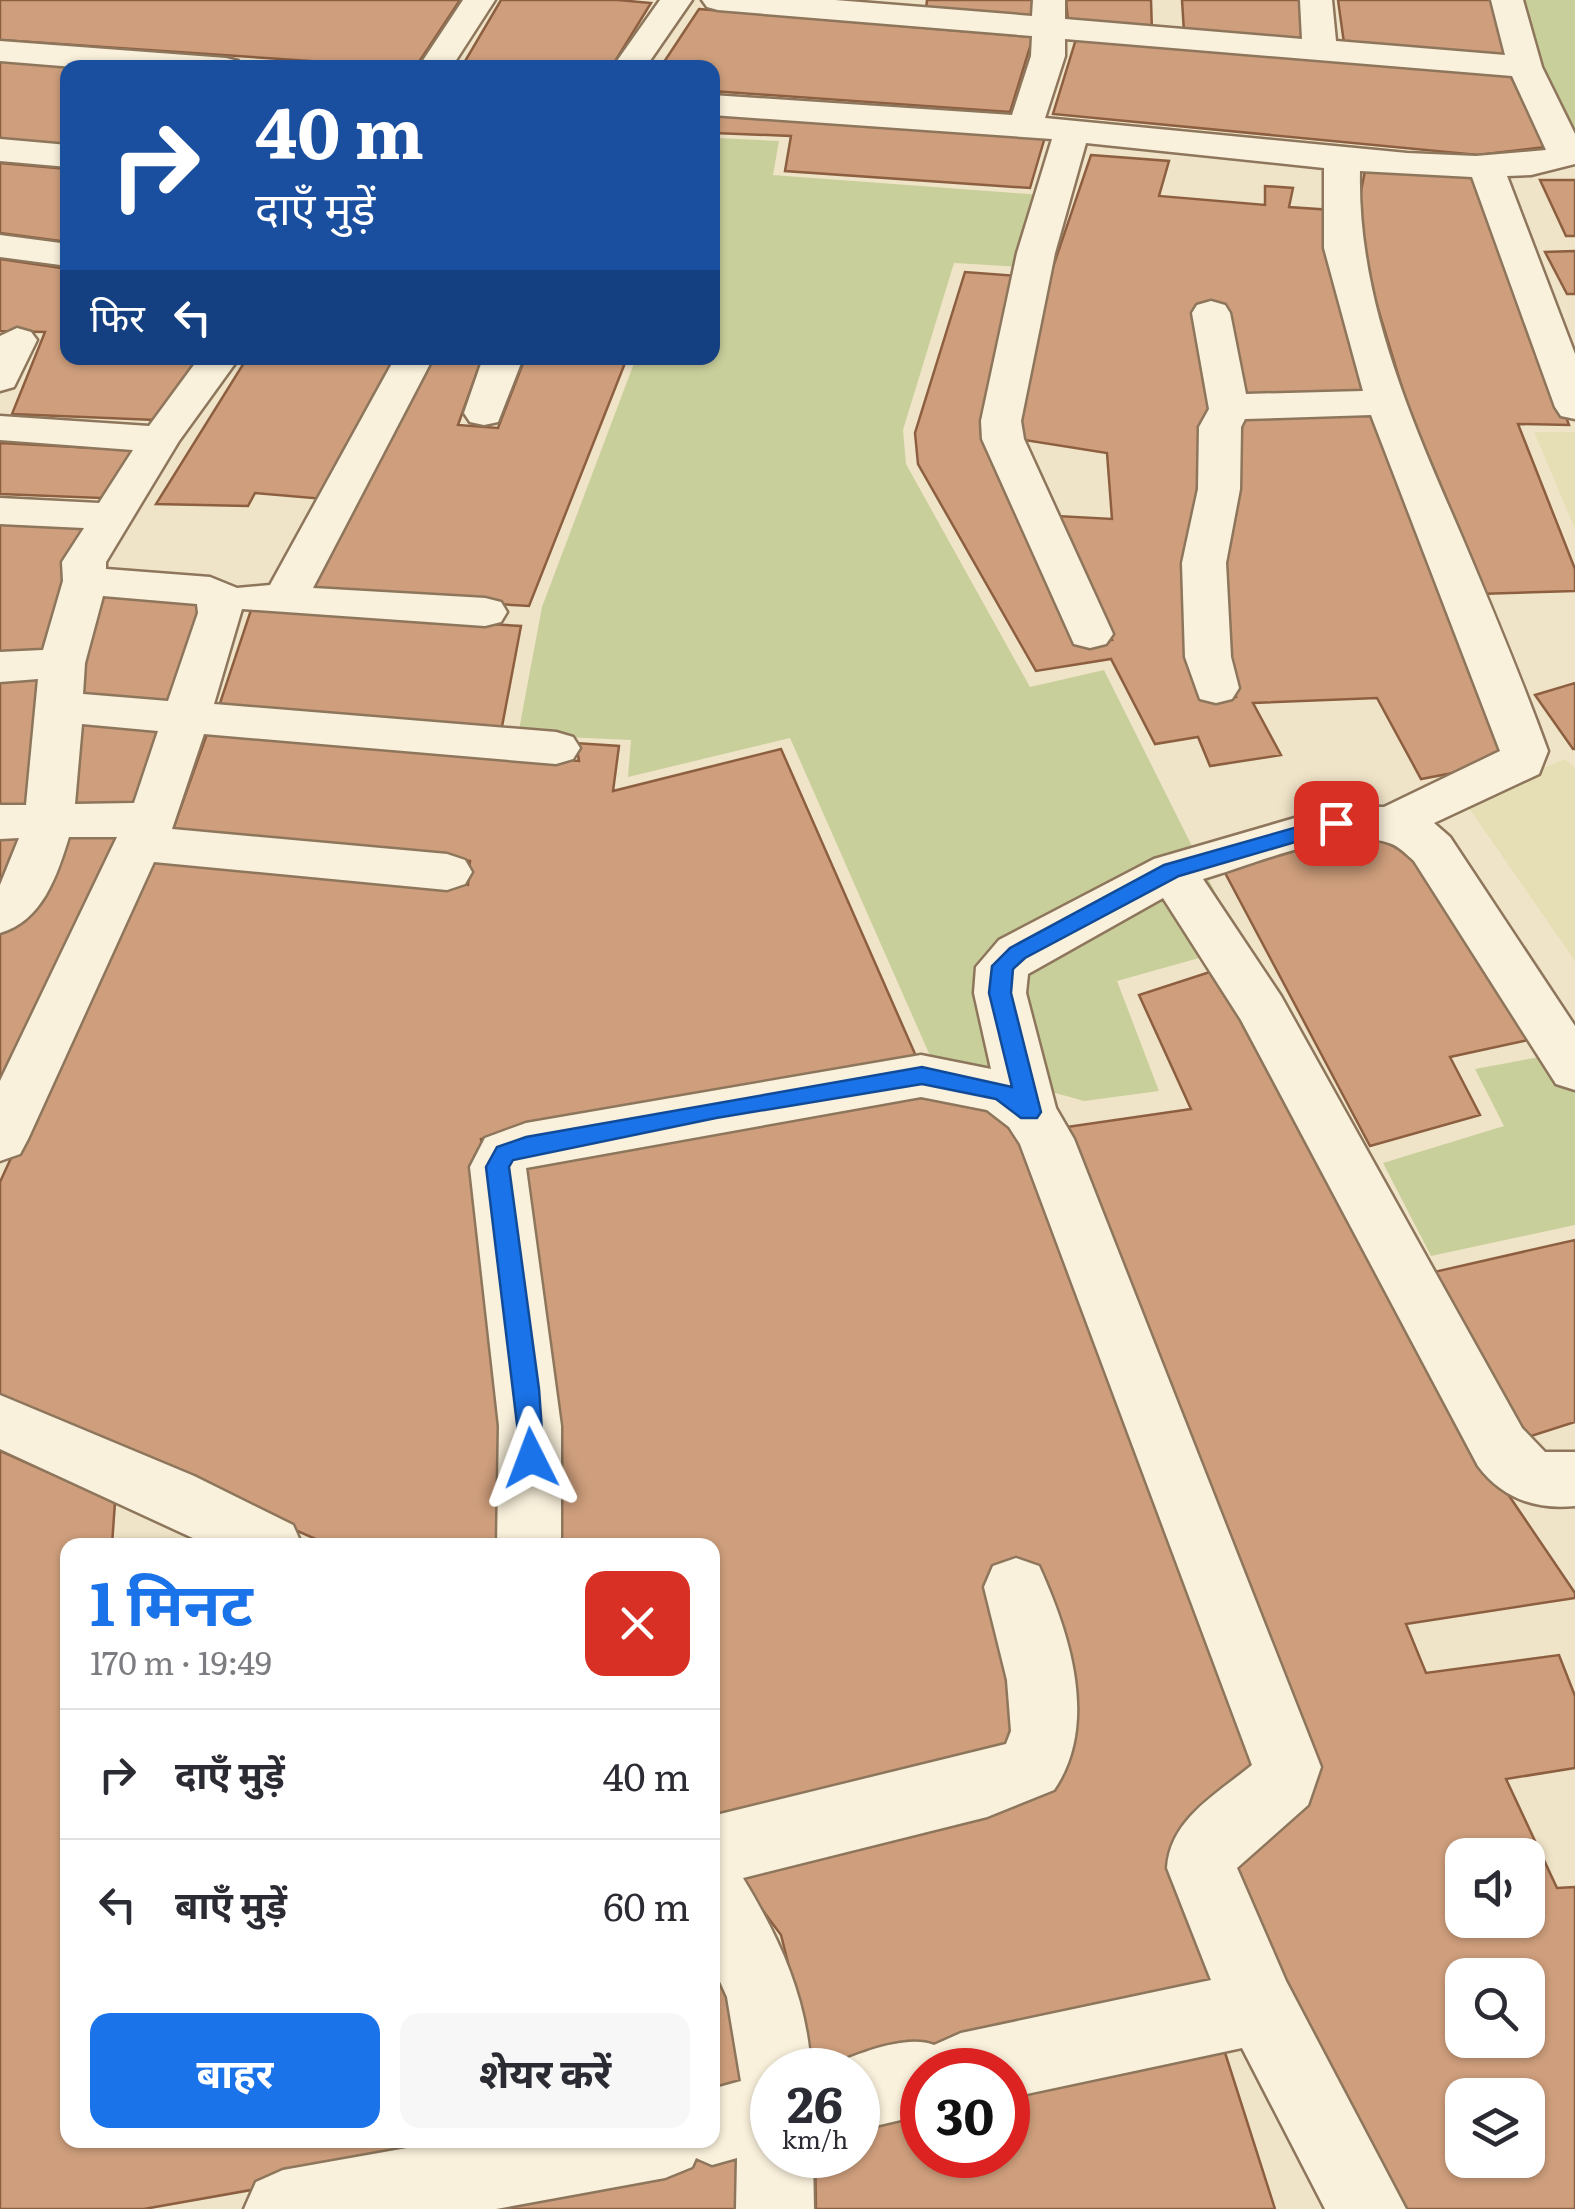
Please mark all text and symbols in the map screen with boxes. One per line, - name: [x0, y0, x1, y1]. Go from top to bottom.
- text: 40 m: [255, 77, 424, 181]
- icon: right: [90, 100, 220, 230]
- text: दाएँ मुड़ें: [255, 172, 375, 239]
- text: फिर: [90, 287, 145, 344]
- icon: left: [165, 290, 220, 345]
- pin: [1294, 781, 1379, 866]
- icon: arrive: [1309, 796, 1364, 851]
- position arrow: [479, 1406, 583, 1510]
- text: 1 मिनट: [90, 1555, 253, 1644]
- button: close: [585, 1571, 690, 1676]
- text: 170 m · 19:49: [90, 1637, 272, 1685]
- text: दाएँ मुड़ें: [175, 1744, 285, 1801]
- text: 40 m: [603, 1746, 690, 1803]
- icon: right: [90, 1747, 145, 1802]
- map controls: [1445, 1838, 1545, 2178]
- button: sound: [1445, 1838, 1545, 1938]
- text: बाएँ मुड़ें: [175, 1874, 287, 1931]
- text: 60 m: [603, 1876, 690, 1933]
- icon: left: [90, 1877, 145, 1932]
- button: search: [1445, 1958, 1545, 2058]
- button: बाहर: [90, 2013, 380, 2128]
- button: शेयर करें: [400, 2013, 690, 2128]
- speed limit sign: 30: [900, 2048, 1030, 2178]
- text: 26: [787, 2064, 843, 2138]
- button: layers: [1445, 2078, 1545, 2178]
- text: km/h: [782, 2120, 848, 2157]

